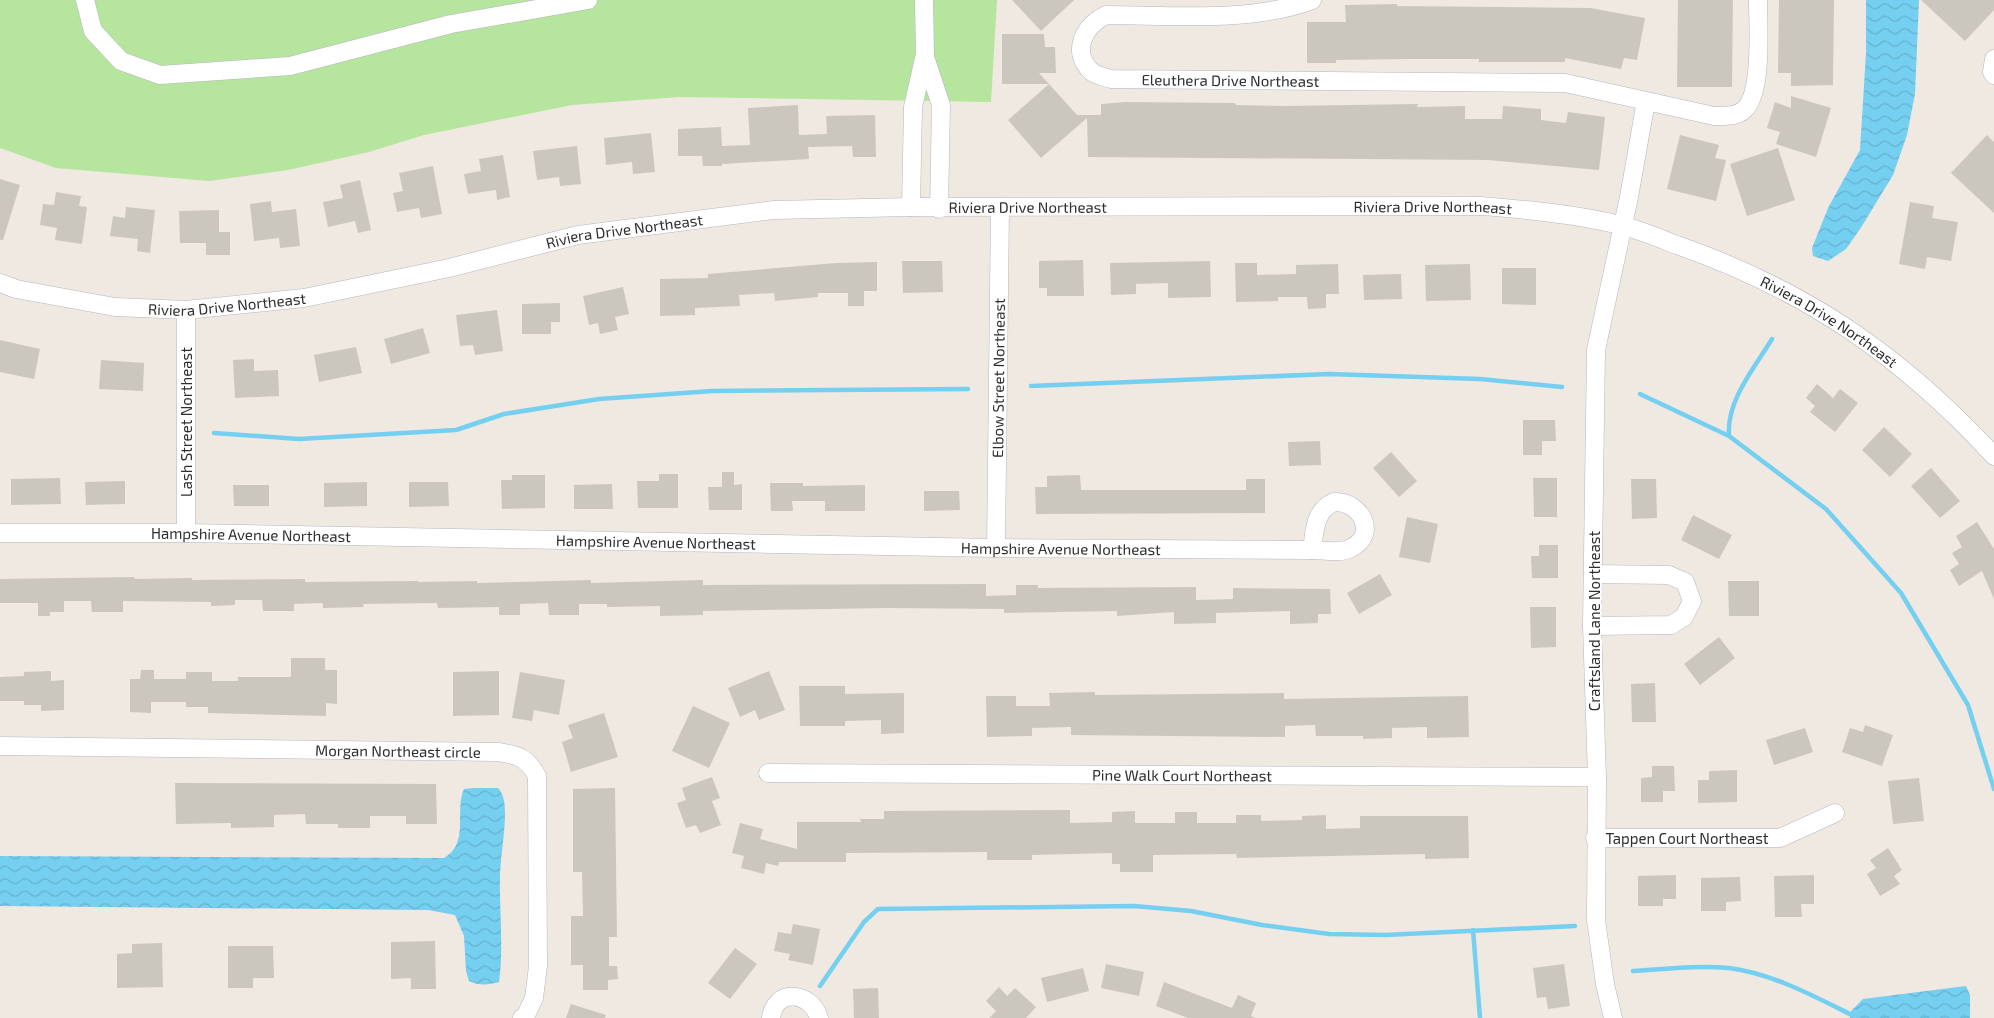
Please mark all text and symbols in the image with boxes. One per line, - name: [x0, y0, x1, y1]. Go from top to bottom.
- street label: Eleuthera Drive Northeast: [1141, 70, 1320, 90]
- street label: Riviera Drive Northeast: [1353, 197, 1513, 218]
- street label: Riviera Drive Northeast: [948, 198, 1107, 216]
- street label: Riviera Drive Northeast: [544, 210, 704, 252]
- street label: Riviera Drive Northeast: [1758, 272, 1902, 371]
- street label: Riviera Drive Northeast: [148, 289, 307, 319]
- street label: Elbow Street Northeast: [988, 298, 1008, 458]
- street label: Lash Street Northeast: [177, 347, 195, 497]
- street label: Hampshire Avenue Northeast: [151, 524, 351, 545]
- street label: Hampshire Avenue Northeast: [556, 531, 756, 553]
- street label: Craftsland Lane Northeast: [1585, 531, 1603, 711]
- street label: Hampshire Avenue Northeast: [961, 538, 1161, 558]
- street label: Morgan Northeast circle: [315, 741, 481, 761]
- street label: Pine Walk Court Northeast: [1092, 766, 1272, 784]
- street label: Tappen Court Northeast: [1605, 829, 1769, 847]

